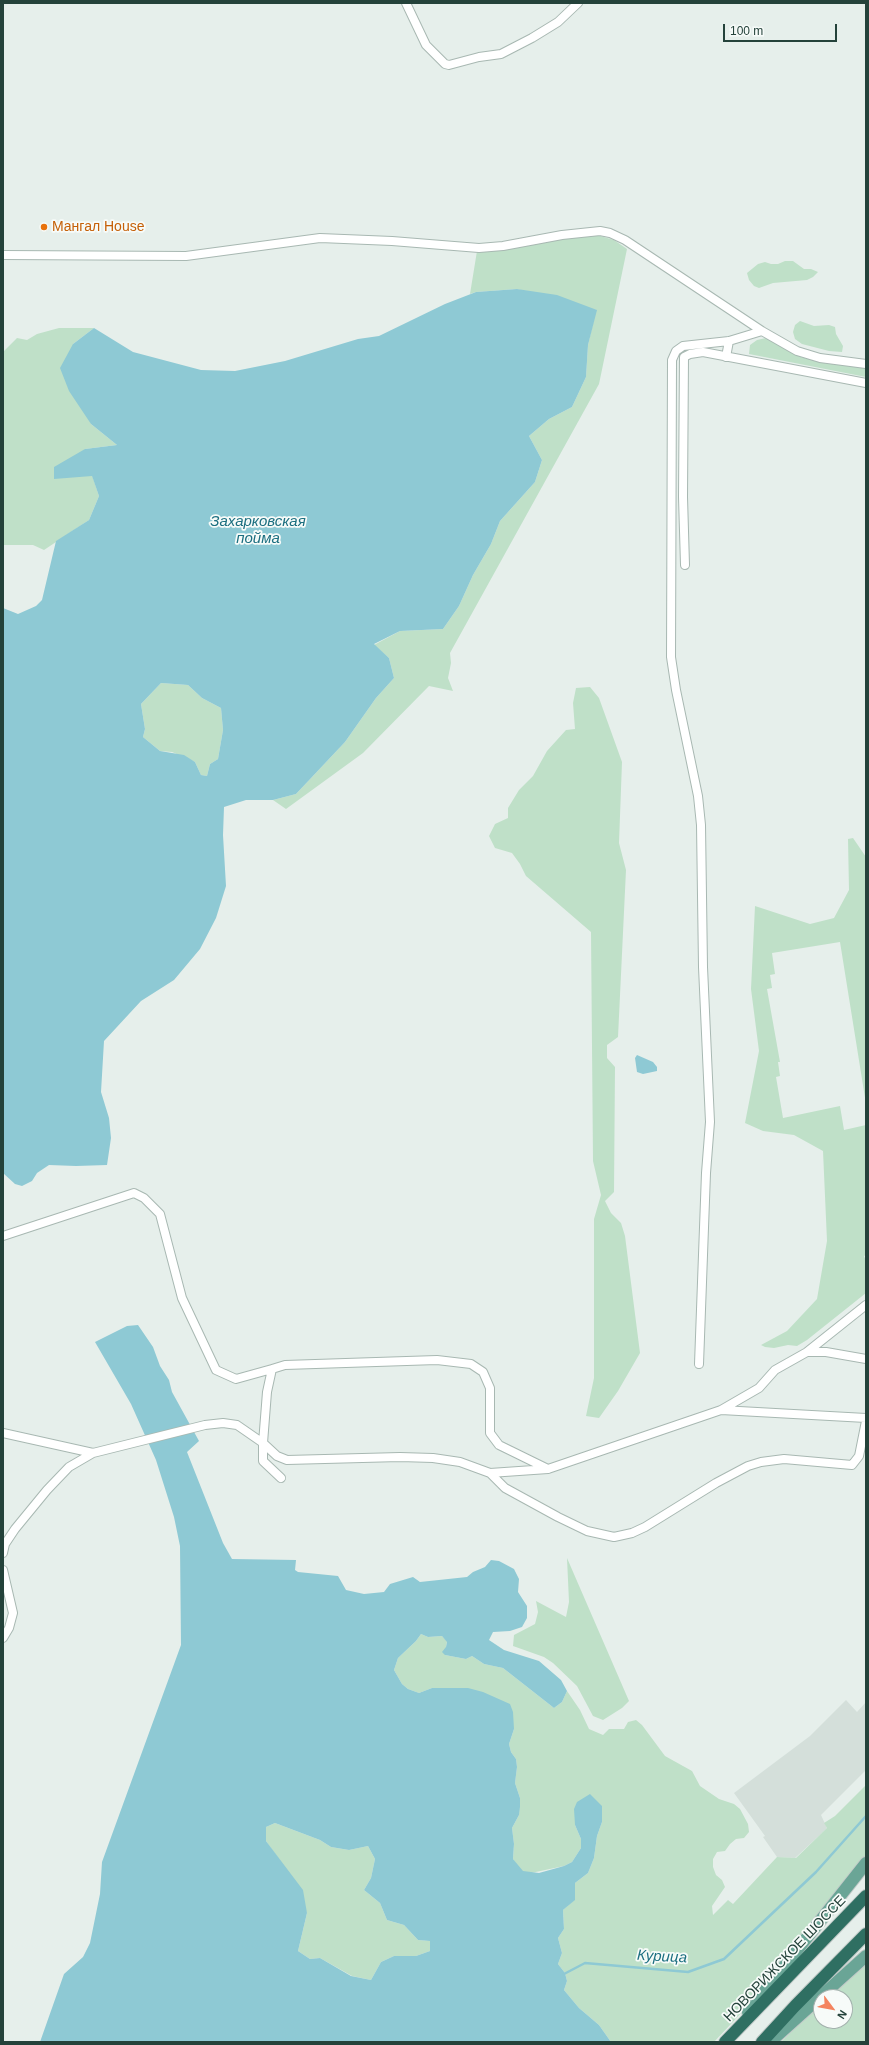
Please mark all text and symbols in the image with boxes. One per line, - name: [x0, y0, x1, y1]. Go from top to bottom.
- scale bar: [725, 16, 839, 42]
- text: 100 m: [730, 24, 763, 38]
- place label: Мангал House: [52, 219, 144, 235]
- marker: Мангал House: [39, 222, 49, 232]
- water label: Захарковская пойма: [210, 513, 306, 548]
- street label: НОВОРИЖСКОЕ ШОССЕ: [720, 1893, 850, 2025]
- water label: Курица: [637, 1947, 687, 1967]
- north arrow: [813, 1989, 853, 2029]
- text: N: [835, 2008, 850, 2021]

